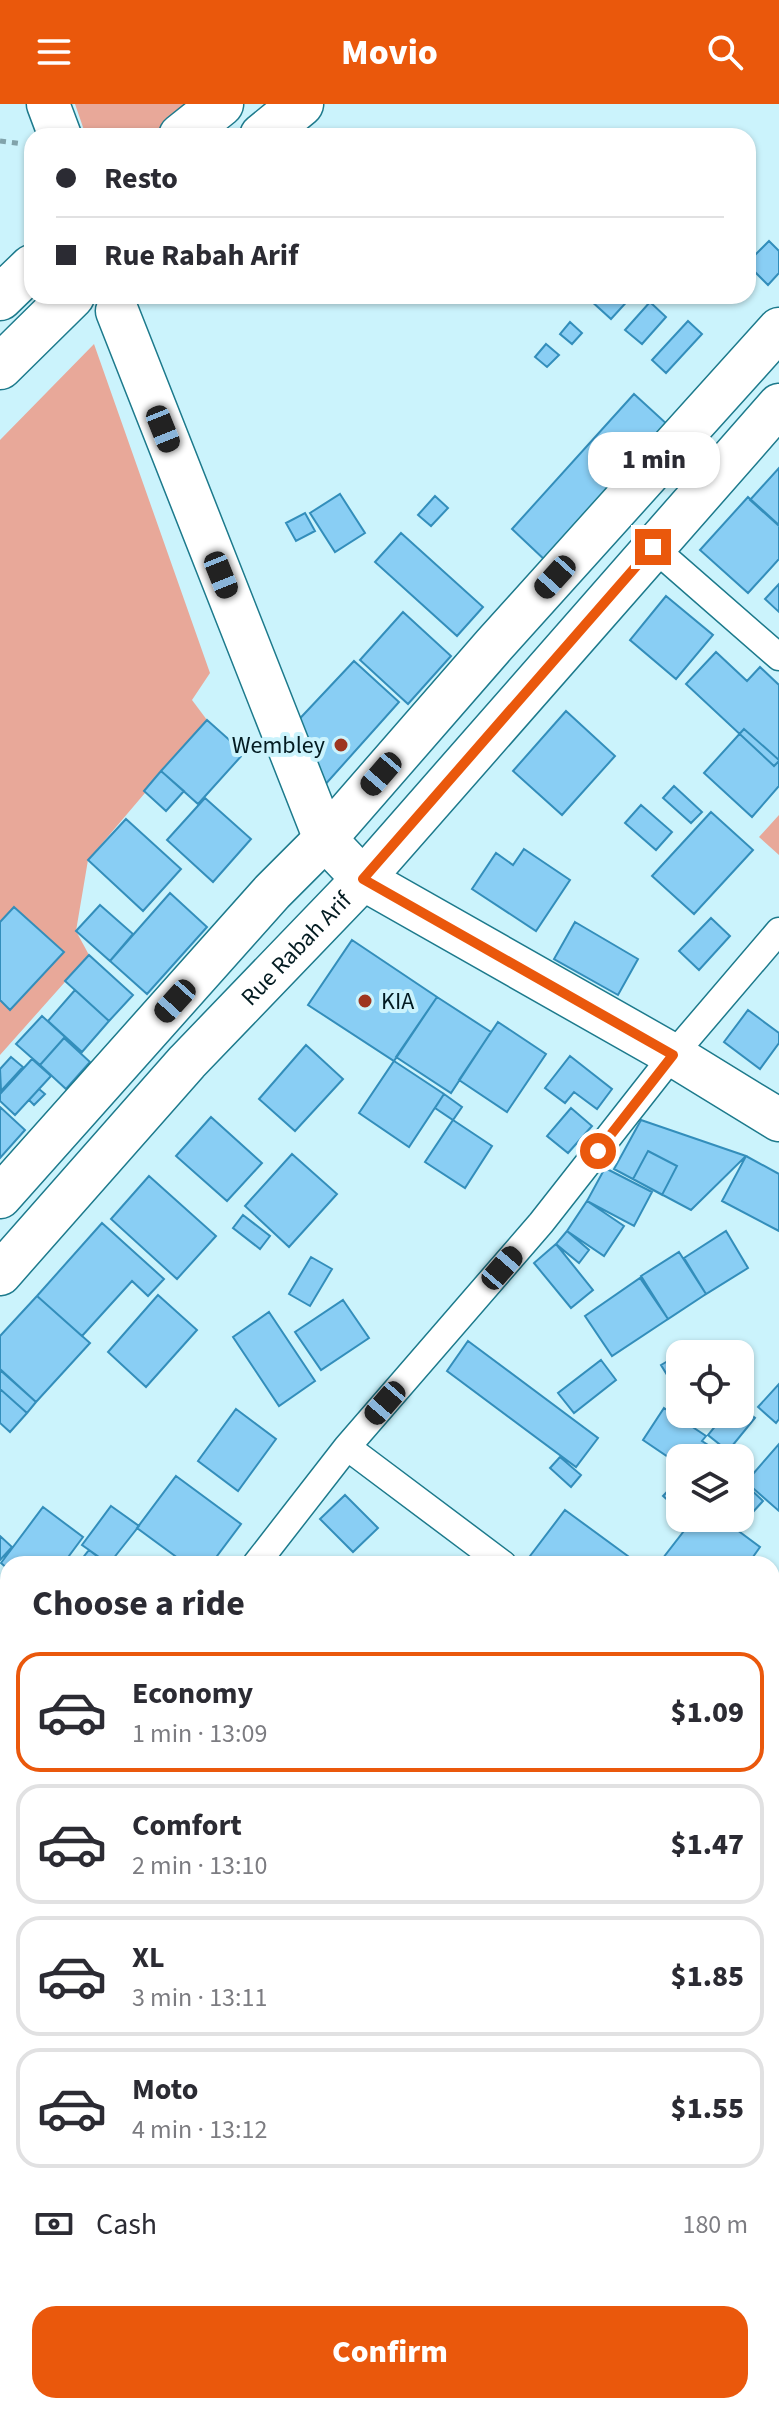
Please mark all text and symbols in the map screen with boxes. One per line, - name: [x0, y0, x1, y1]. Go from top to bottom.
- text: Movio: [341, 27, 438, 78]
- icon: menu: [32, 30, 76, 74]
- icon: search: [703, 30, 747, 74]
- text: Resto: [104, 157, 178, 200]
- text: Rue Rabah Arif: [104, 234, 298, 277]
- car: [143, 402, 183, 456]
- callout: 1 min: [587, 431, 719, 487]
- text: 1 min: [622, 441, 686, 478]
- route end: [635, 529, 671, 565]
- car: [201, 548, 241, 602]
- car: [530, 551, 580, 603]
- place label: Wembley: [232, 728, 325, 763]
- marker: Wembley: [332, 736, 350, 754]
- car: [356, 748, 406, 800]
- street label: Rue Rabah Arif: [233, 883, 360, 1013]
- car: [150, 975, 200, 1027]
- place label: KIA: [381, 984, 414, 1019]
- marker: KIA: [356, 992, 374, 1010]
- route start: [580, 1133, 616, 1169]
- car: [477, 1242, 527, 1294]
- map controls: [666, 1340, 754, 1532]
- button: locate: [666, 1340, 754, 1428]
- car: [360, 1377, 410, 1429]
- button: layers: [666, 1444, 754, 1532]
- text: Choose a ride: [32, 1578, 245, 1629]
- text: Economy: [132, 1672, 253, 1715]
- icon: car: [36, 1676, 108, 1748]
- text: $1.09: [671, 1691, 744, 1734]
- text: 1 min · 13:09: [132, 1715, 267, 1752]
- text: Comfort: [132, 1804, 242, 1847]
- icon: car: [36, 1808, 108, 1880]
- text: $1.47: [671, 1823, 744, 1866]
- text: 2 min · 13:10: [132, 1847, 267, 1884]
- text: XL: [132, 1936, 165, 1979]
- icon: car: [36, 1940, 108, 2012]
- text: $1.85: [671, 1955, 744, 1998]
- text: 3 min · 13:11: [132, 1979, 267, 2016]
- text: Moto: [132, 2068, 198, 2111]
- icon: car: [36, 2072, 108, 2144]
- text: $1.55: [671, 2087, 744, 2130]
- text: 4 min · 13:12: [132, 2111, 267, 2148]
- icon: cash: [32, 2202, 76, 2246]
- text: Cash: [96, 2203, 157, 2246]
- text: 180 m: [682, 2206, 748, 2243]
- button: Confirm: [32, 2306, 748, 2398]

